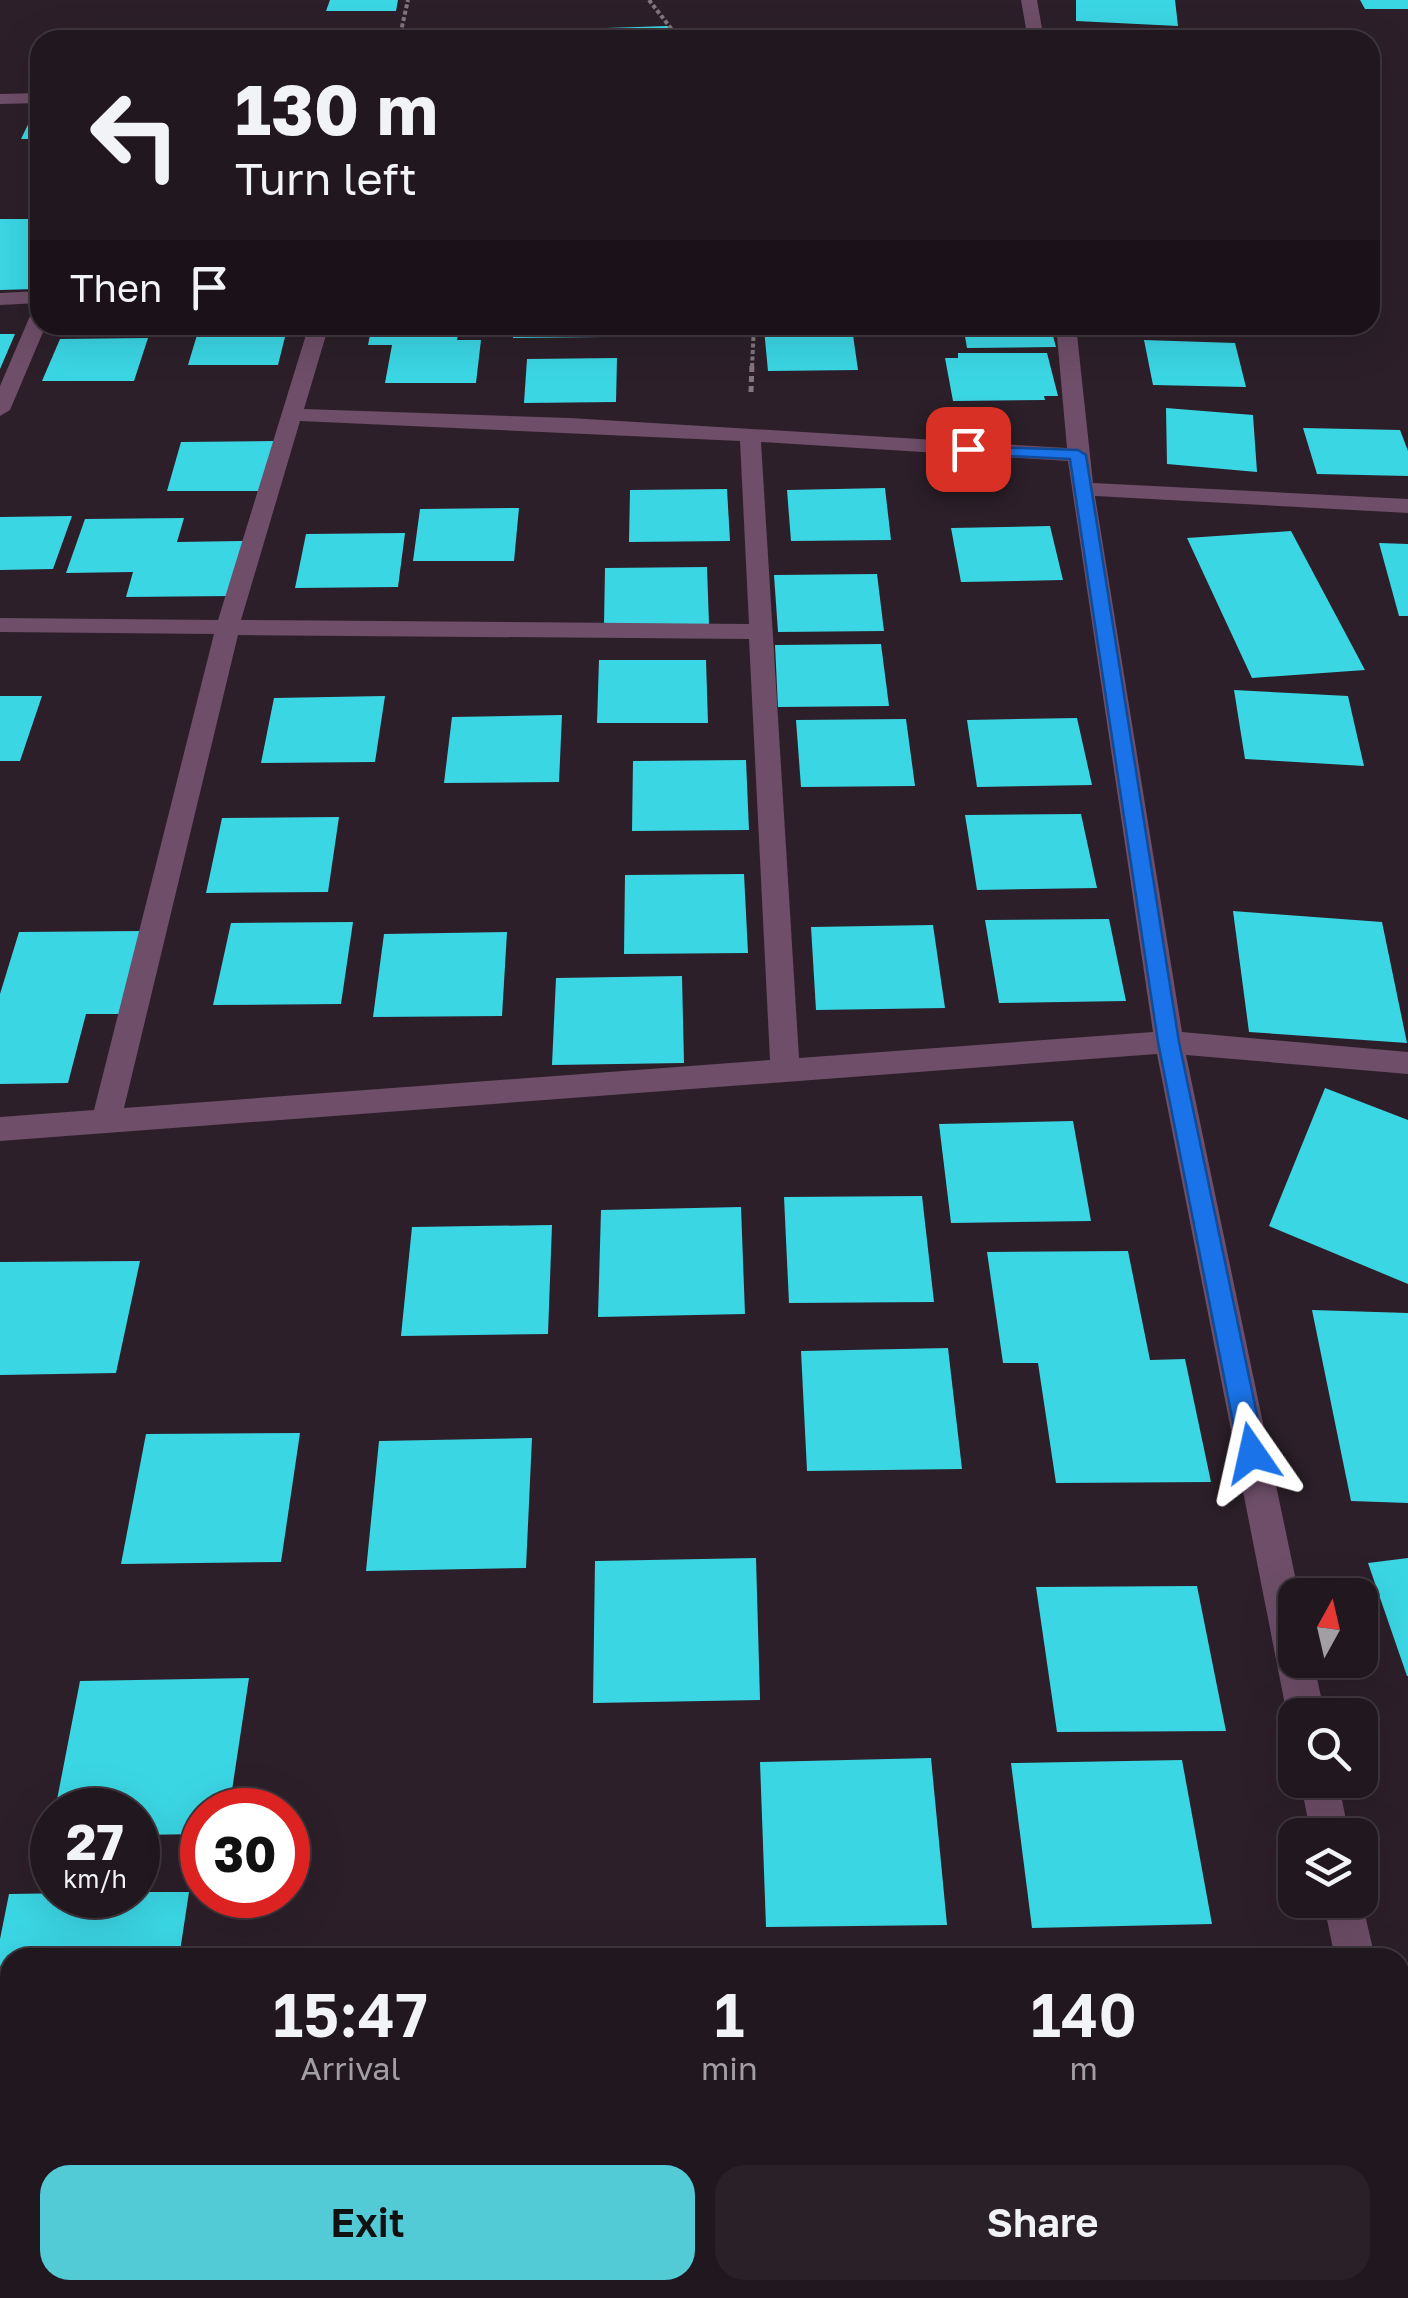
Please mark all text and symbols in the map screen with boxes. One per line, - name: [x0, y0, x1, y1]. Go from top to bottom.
- text: 130 m: [235, 66, 438, 150]
- icon: left: [70, 70, 200, 200]
- text: Turn left: [235, 151, 417, 205]
- icon: arrive: [182, 260, 237, 315]
- text: Then: [70, 265, 162, 310]
- pin: [926, 407, 1011, 492]
- icon: arrive: [941, 422, 996, 477]
- position arrow: [1200, 1401, 1304, 1505]
- north arrow: [1278, 1578, 1378, 1678]
- map controls: [1278, 1578, 1378, 1918]
- button: search: [1278, 1698, 1378, 1798]
- speed limit sign: 30: [180, 1788, 310, 1918]
- text: 27: [66, 1811, 124, 1871]
- button: layers: [1278, 1818, 1378, 1918]
- text: km/h: [63, 1863, 127, 1894]
- text: 15:47: [273, 1978, 428, 2050]
- text: 1: [714, 1978, 744, 2050]
- text: 140: [1031, 1978, 1137, 2050]
- text: Arrival: [300, 2049, 401, 2087]
- text: min: [701, 2049, 758, 2087]
- text: m: [1070, 2049, 1098, 2087]
- button: Exit: [40, 2165, 695, 2280]
- button: Share: [715, 2165, 1370, 2280]

